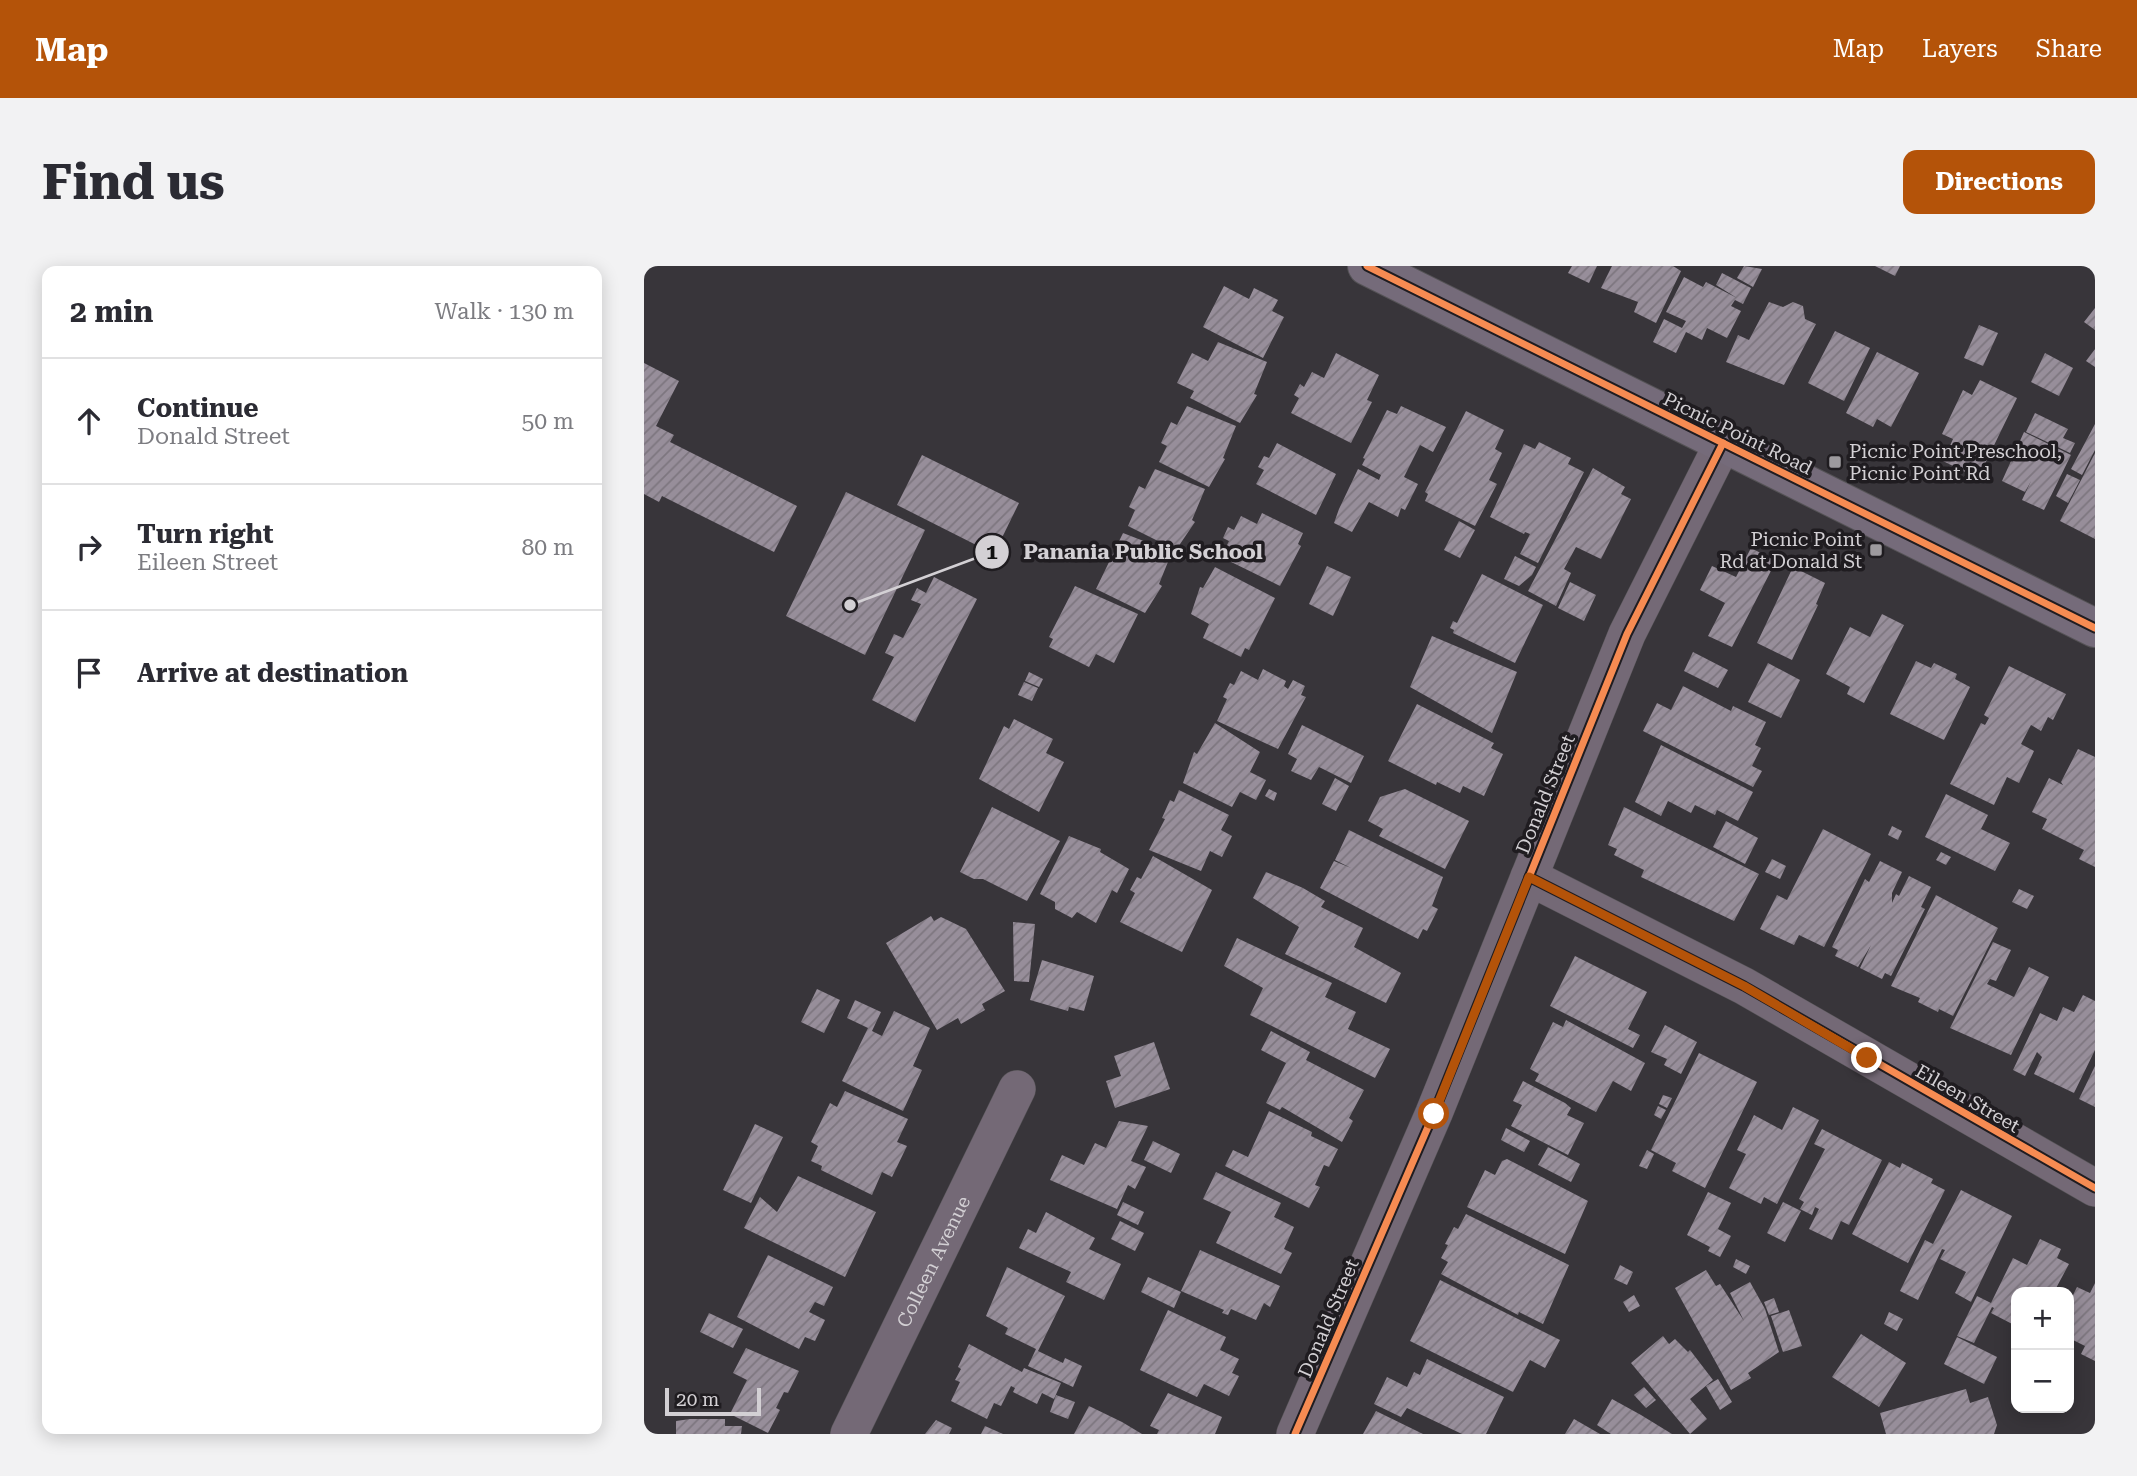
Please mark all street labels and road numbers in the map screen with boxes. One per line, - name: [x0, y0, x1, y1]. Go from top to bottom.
- street label: Picnic Point Road: [1659, 387, 1816, 480]
- street label: Donald Street: [1511, 731, 1580, 857]
- street label: Eileen Street: [1911, 1059, 2024, 1138]
- street label: Colleen Avenue: [892, 1192, 975, 1331]
- street label: Donald Street: [1293, 1256, 1364, 1381]

